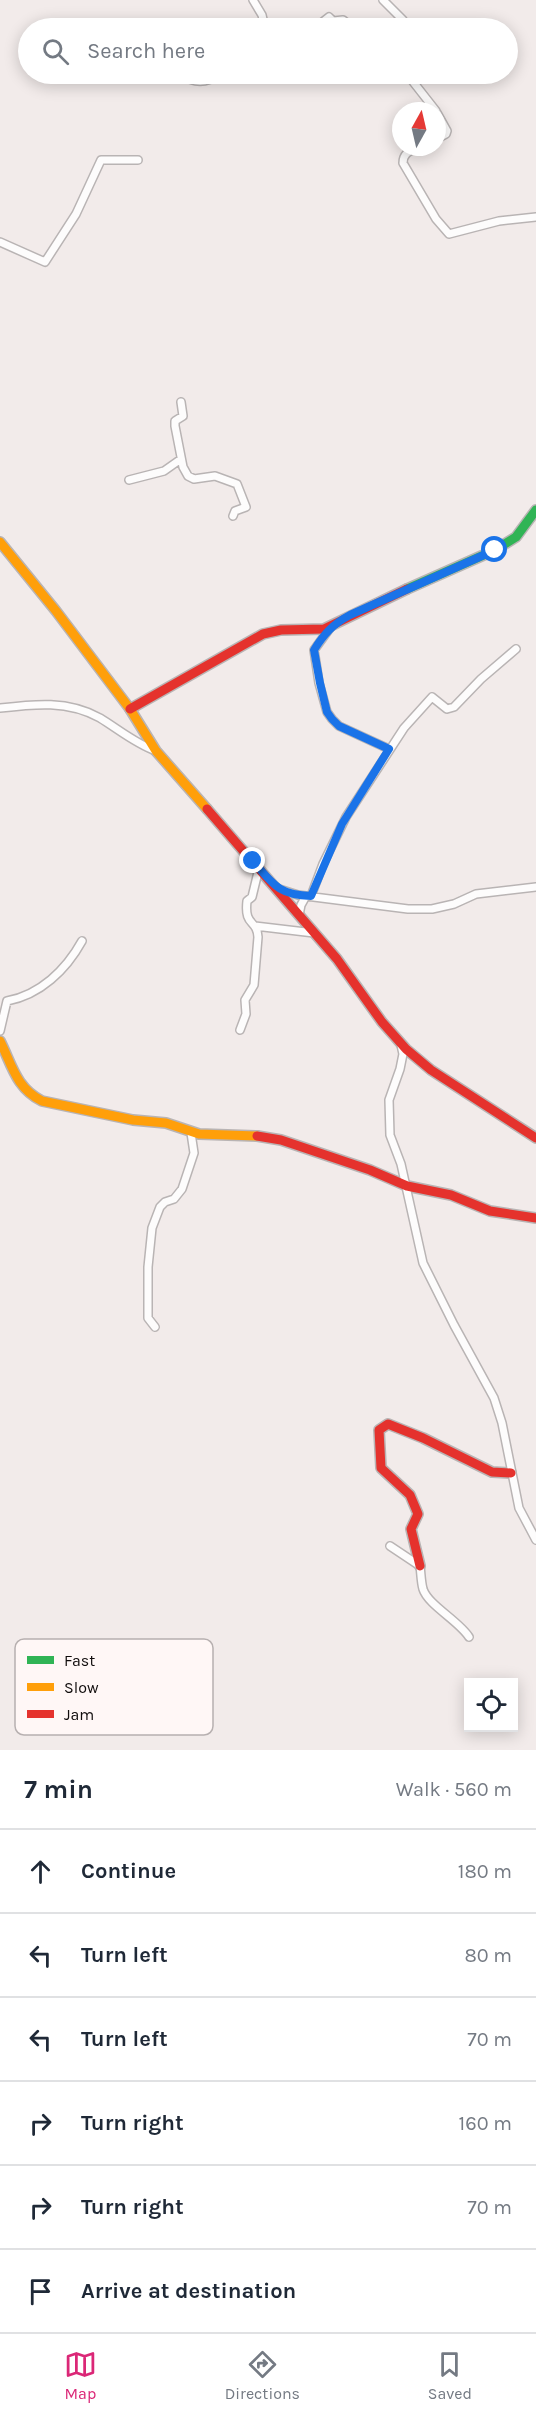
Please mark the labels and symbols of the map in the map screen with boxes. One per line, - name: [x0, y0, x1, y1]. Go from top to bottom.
- north arrow: [392, 102, 446, 156]
- route start: [481, 536, 507, 562]
- route end: [239, 847, 265, 873]
- legend: [15, 1639, 213, 1735]
- text: Fast: [64, 1651, 95, 1670]
- text: Slow: [64, 1678, 99, 1697]
- text: Jam: [64, 1705, 94, 1724]

